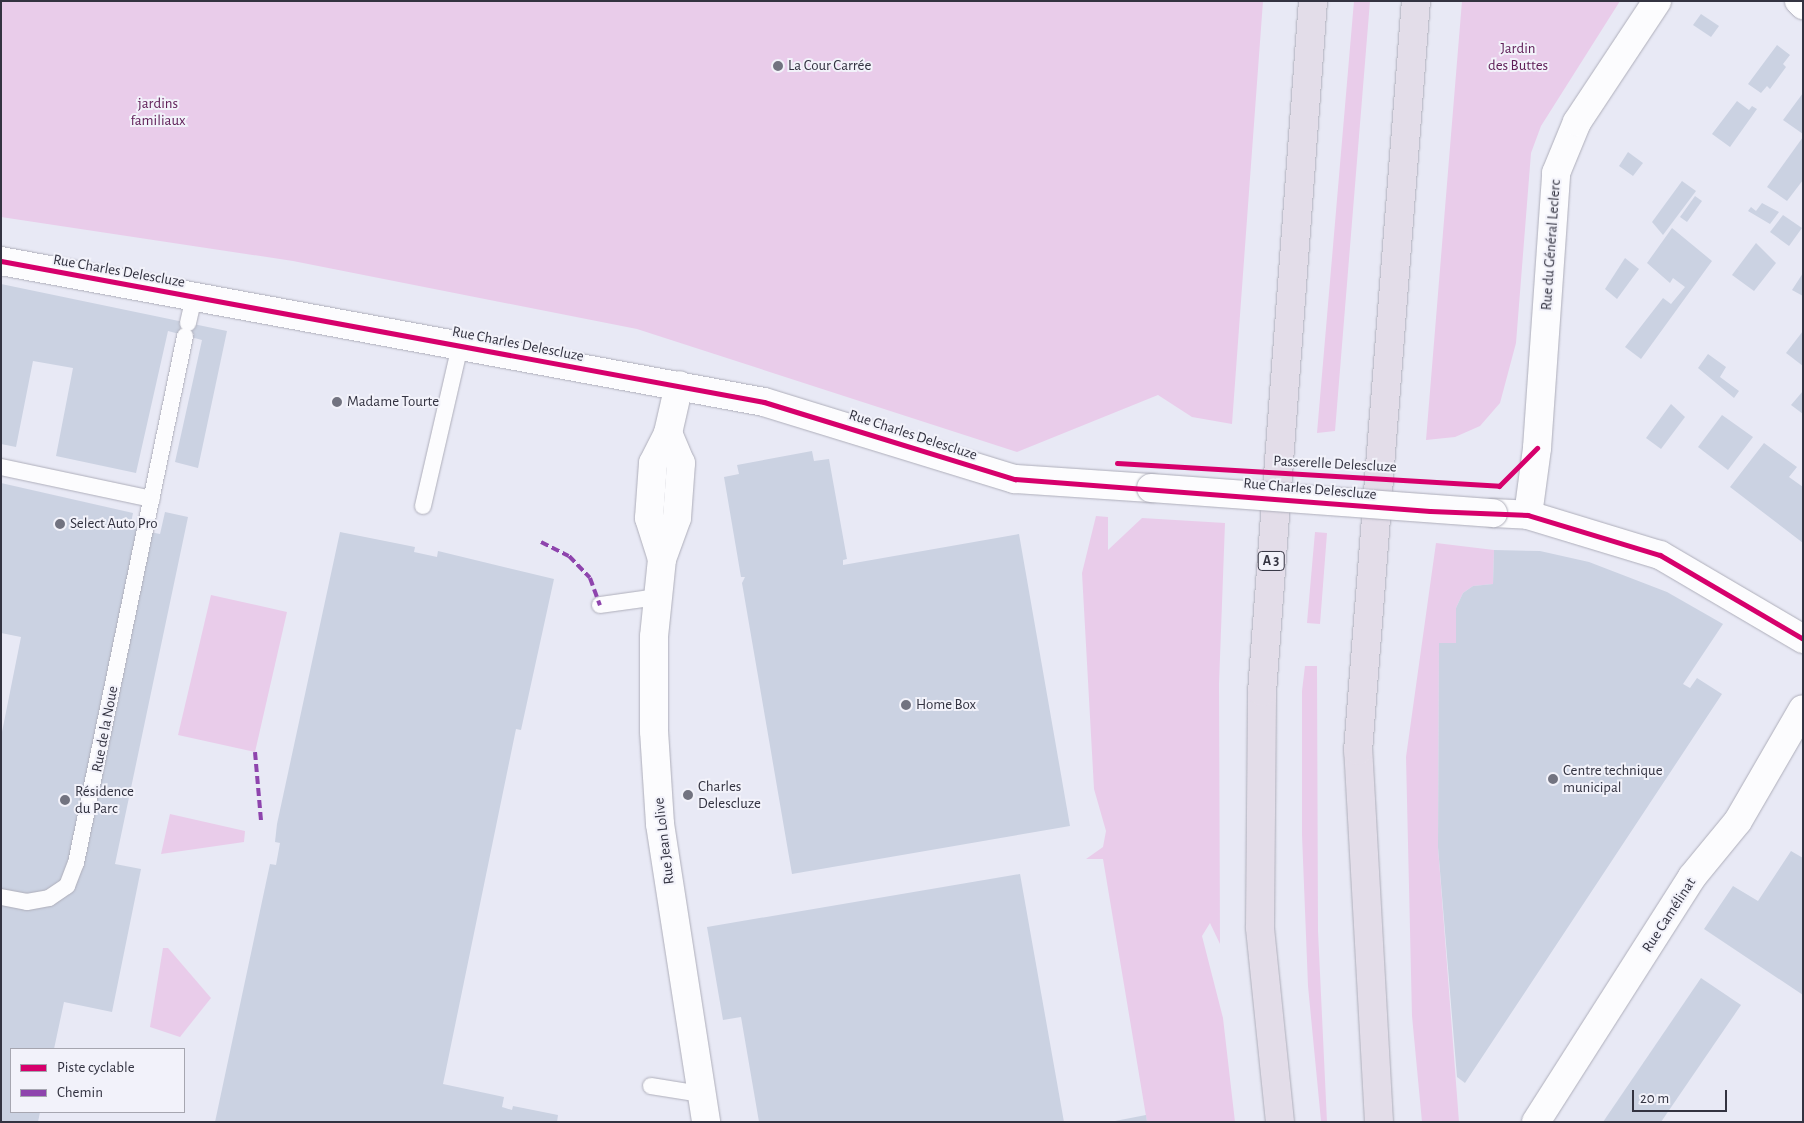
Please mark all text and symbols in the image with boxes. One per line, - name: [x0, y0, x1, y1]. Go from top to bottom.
- park label: Jardin des Buttes: [1488, 39, 1548, 74]
- place label: La Cour Carrée: [788, 57, 871, 75]
- marker: La Cour Carrée: [772, 60, 784, 72]
- park label: jardins familiaux: [130, 94, 186, 129]
- street label: Rue du Général Leclerc: [1537, 179, 1565, 311]
- street label: Rue Charles Delescluze: [52, 251, 186, 291]
- street label: Rue Charles Delescluze: [451, 322, 585, 366]
- place label: Madame Tourte: [347, 393, 439, 411]
- marker: Madame Tourte: [331, 396, 343, 408]
- street label: Rue Charles Delescluze: [847, 406, 979, 464]
- street label: Passerelle Delescluze: [1273, 452, 1397, 476]
- street label: Rue Charles Delescluze: [1243, 474, 1377, 504]
- place label: Select Auto Pro: [70, 515, 158, 533]
- marker: Select Auto Pro: [54, 518, 66, 530]
- road number: A 3: [1257, 550, 1285, 572]
- street label: Rue de la Noue: [88, 684, 122, 774]
- place label: Home Box: [916, 696, 976, 714]
- marker: Home Box: [900, 699, 912, 711]
- place label: Centre technique municipal: [1563, 761, 1663, 796]
- marker: Centre technique municipal: [1547, 773, 1559, 785]
- place label: Charles Delescluze: [698, 777, 761, 812]
- place label: Résidence du Parc: [75, 782, 134, 817]
- marker: Charles Delescluze: [682, 789, 694, 801]
- marker: Résidence du Parc: [59, 794, 71, 806]
- street label: Rue Jean Lolive: [650, 797, 678, 885]
- street label: Rue Camélinat: [1638, 874, 1700, 956]
- legend: [10, 1048, 185, 1113]
- text: Piste cyclable: [57, 1060, 135, 1075]
- scale bar: [1634, 1080, 1729, 1112]
- text: Chemin: [57, 1085, 103, 1100]
- text: 20 m: [1640, 1091, 1669, 1106]

